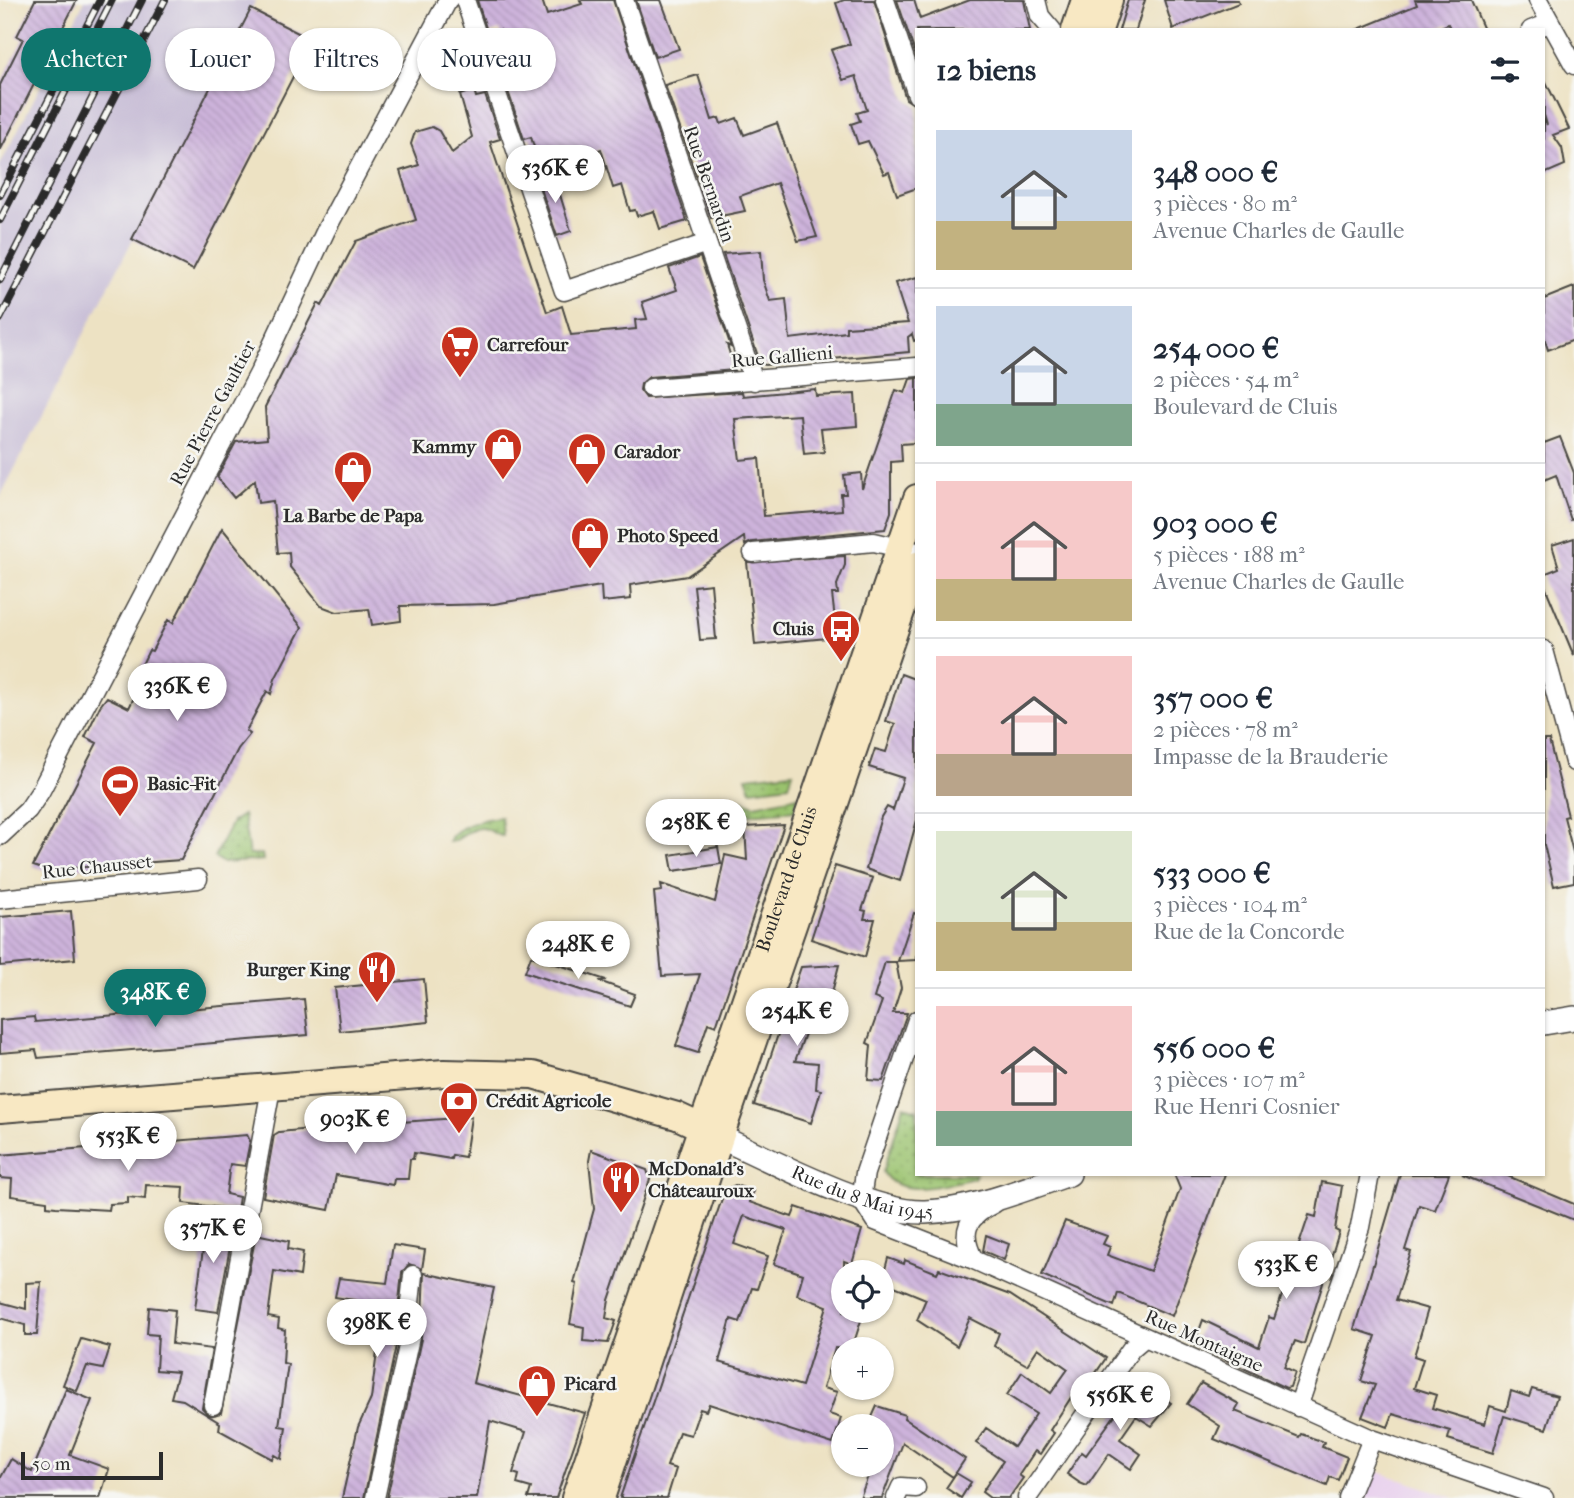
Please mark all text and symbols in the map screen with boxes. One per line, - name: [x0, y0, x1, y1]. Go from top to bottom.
- chip: Acheter: [21, 28, 151, 91]
- chip: Louer: [165, 28, 275, 91]
- chip: Filtres: [289, 28, 403, 91]
- chip: Nouveau: [417, 28, 556, 91]
- icon: filters: [1486, 51, 1524, 89]
- text: 12 biens: [936, 53, 1036, 88]
- street label: Rue Bernardin: [679, 123, 739, 245]
- pin: 536K €: [498, 146, 612, 205]
- text: 536K €: [521, 154, 589, 181]
- text: 348 000 €: [1153, 155, 1278, 190]
- icon: home: [992, 158, 1076, 242]
- text: 3 pièces · 80 m²: [1153, 190, 1297, 217]
- text: Avenue Charles de Gaulle: [1153, 217, 1404, 244]
- supermarket icon: Carrefour: [439, 324, 481, 379]
- text: 254 000 €: [1153, 331, 1279, 366]
- place label: Carrefour: [487, 334, 569, 356]
- icon: home: [992, 334, 1076, 418]
- street label: Rue Pierre Gaultier: [165, 336, 261, 489]
- street label: Rue Gallieni: [730, 342, 834, 372]
- text: 2 pièces · 54 m²: [1153, 366, 1299, 393]
- text: Boulevard de Cluis: [1153, 393, 1337, 420]
- shop icon: Kammy: [482, 426, 524, 481]
- shop icon: Carador: [566, 431, 608, 486]
- place label: Kammy: [412, 436, 477, 458]
- place label: Carador: [614, 441, 681, 463]
- shop icon: La Barbe de Papa: [332, 449, 374, 504]
- place label: La Barbe de Papa: [283, 505, 424, 527]
- text: 903 000 €: [1153, 506, 1278, 541]
- icon: home: [992, 509, 1076, 593]
- shop icon: Photo Speed: [569, 515, 611, 570]
- place label: Photo Speed: [617, 525, 719, 547]
- text: 5 pièces · 188 m²: [1153, 541, 1305, 568]
- text: Avenue Charles de Gaulle: [1153, 568, 1404, 595]
- bus stop icon: Cluis: [820, 608, 862, 663]
- place label: Cluis: [773, 618, 814, 640]
- pin: 336K €: [120, 664, 234, 723]
- text: 336K €: [144, 672, 210, 699]
- text: 357 000 €: [1153, 681, 1273, 716]
- icon: home: [992, 684, 1076, 768]
- text: 2 pièces · 78 m²: [1153, 716, 1298, 743]
- text: Impasse de la Brauderie: [1153, 743, 1388, 770]
- sports icon: Basic-Fit: [99, 763, 141, 818]
- place label: Basic-Fit: [147, 773, 217, 795]
- pin: 258K €: [639, 800, 753, 859]
- street label: Boulevard de Cluis: [752, 803, 822, 955]
- text: 258K €: [662, 808, 730, 835]
- street label: Rue Chausset: [41, 850, 153, 884]
- text: 533 000 €: [1153, 856, 1271, 891]
- icon: home: [992, 859, 1076, 943]
- text: 3 pièces · 104 m²: [1153, 891, 1307, 918]
- text: Rue de la Concorde: [1153, 918, 1345, 945]
- pin: 248K €: [521, 922, 635, 981]
- text: 248K €: [542, 930, 614, 957]
- restaurant icon: Burger King: [356, 949, 398, 1004]
- place label: Burger King: [247, 959, 351, 981]
- pin: 348K €: [98, 970, 212, 1029]
- text: 348K €: [120, 978, 190, 1005]
- pin: 254K €: [740, 988, 854, 1048]
- text: 254K €: [762, 997, 832, 1024]
- text: 556 000 €: [1153, 1031, 1275, 1066]
- icon: home: [992, 1034, 1076, 1118]
- text: 3 pièces · 107 m²: [1153, 1066, 1305, 1093]
- bank icon: Crédit Agricole: [438, 1080, 480, 1135]
- place label: Crédit Agricole: [486, 1090, 612, 1112]
- text: Rue Henri Cosnier: [1153, 1093, 1339, 1120]
- pin: 903K €: [298, 1096, 412, 1156]
- text: 903K €: [320, 1105, 390, 1132]
- pin: 553K €: [71, 1114, 185, 1173]
- text: 553K €: [96, 1122, 160, 1149]
- place label: McDonald's Châteauroux: [647, 1158, 755, 1202]
- restaurant icon: McDonald's Châteauroux: [600, 1159, 642, 1214]
- street label: Rue du 8 Mai 1945: [788, 1161, 934, 1223]
- pin: 357K €: [156, 1206, 270, 1265]
- text: 357K €: [180, 1214, 246, 1241]
- pin: 533K €: [1229, 1242, 1343, 1301]
- text: 533K €: [1254, 1250, 1318, 1277]
- map controls: [831, 1260, 894, 1477]
- button: locate: [831, 1260, 894, 1323]
- pin: 398K €: [320, 1300, 434, 1359]
- street label: Rue Montaigne: [1142, 1305, 1266, 1377]
- text: 398K €: [343, 1308, 411, 1335]
- button: +: [831, 1337, 894, 1400]
- shop icon: Picard: [516, 1363, 558, 1418]
- pin: 556K €: [1063, 1372, 1177, 1432]
- place label: Picard: [564, 1373, 617, 1395]
- text: 556K €: [1086, 1381, 1154, 1408]
- button: −: [831, 1414, 894, 1477]
- scale bar: [21, 1449, 163, 1481]
- text: 50 m: [32, 1453, 71, 1475]

